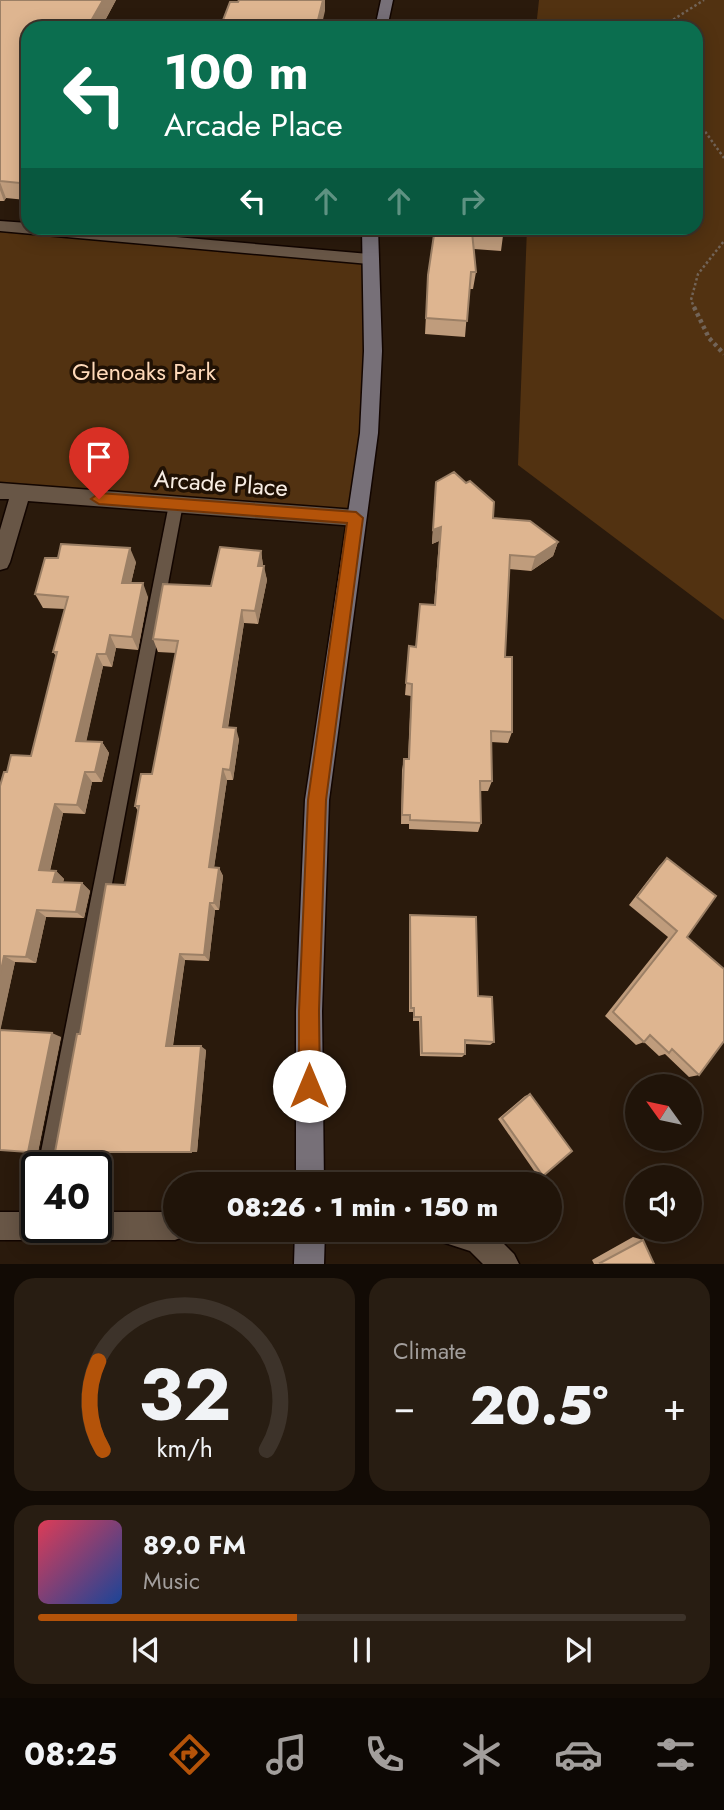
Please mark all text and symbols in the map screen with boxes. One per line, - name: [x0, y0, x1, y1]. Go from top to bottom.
- text: 100 m: [164, 37, 309, 107]
- icon: left: [49, 49, 140, 140]
- text: Arcade Place: [164, 102, 343, 148]
- icon: left: [234, 182, 272, 220]
- icon: ahead: [307, 182, 345, 220]
- icon: ahead: [380, 182, 418, 220]
- icon: right: [453, 182, 491, 220]
- park label: Glenoaks Park: [72, 354, 216, 389]
- pin: [69, 427, 129, 499]
- icon: arrive: [80, 438, 118, 476]
- street label: Arcade Place: [153, 461, 289, 505]
- position arrow: [272, 1049, 346, 1123]
- north arrow: [625, 1074, 702, 1152]
- map controls: [625, 1074, 702, 1242]
- speed limit sign: 40: [21, 1152, 112, 1243]
- button: sound: [625, 1165, 702, 1242]
- text: 08:26 · 1 min · 150 m: [227, 1188, 498, 1226]
- text: Climate: [393, 1334, 466, 1368]
- text: 32: [138, 1343, 231, 1448]
- text: 20.5°: [470, 1368, 608, 1444]
- text: −: [393, 1379, 415, 1434]
- text: +: [663, 1379, 686, 1434]
- text: km/h: [156, 1430, 213, 1466]
- text: 89.0 FM: [143, 1526, 246, 1564]
- text: Music: [143, 1564, 200, 1598]
- icon: previous: [127, 1631, 165, 1669]
- icon: pause: [343, 1631, 381, 1669]
- icon: next: [559, 1631, 597, 1669]
- icon: directions: [165, 1730, 214, 1779]
- icon: music: [262, 1730, 311, 1779]
- icon: phone: [360, 1730, 409, 1779]
- icon: climate: [457, 1730, 506, 1779]
- icon: car: [554, 1730, 603, 1779]
- icon: filters: [651, 1730, 700, 1779]
- text: 08:25: [24, 1731, 117, 1777]

